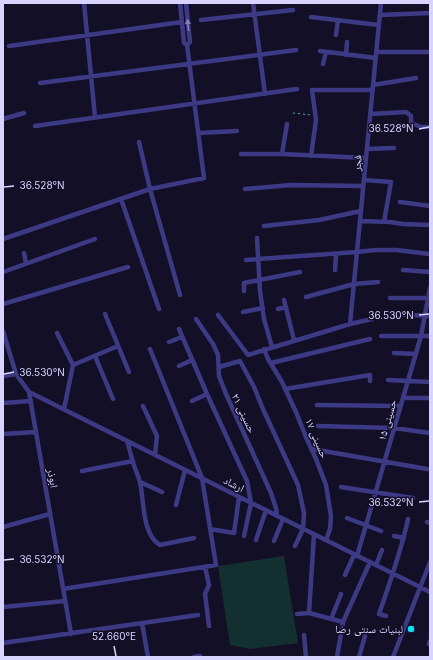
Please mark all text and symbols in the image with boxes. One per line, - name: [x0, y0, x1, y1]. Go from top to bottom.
- one-way arrow: [185, 19, 191, 31]
- text: 36.528°N: [368, 122, 414, 134]
- street label: فجر: [349, 154, 365, 173]
- text: 36.528°N: [19, 179, 65, 191]
- text: 36.530°N: [368, 309, 414, 321]
- text: 36.530°N: [19, 366, 65, 378]
- street label: حسینی ۲۱: [229, 391, 259, 435]
- street label: حسینی ۱۵: [374, 398, 400, 442]
- street label: حسینی ۱۷: [302, 416, 332, 460]
- street label: ابوذر: [44, 466, 62, 489]
- street label: ارشاد: [221, 473, 247, 495]
- text: 36.532°N: [368, 496, 414, 508]
- text: 36.532°N: [19, 553, 65, 565]
- place label: لبنیات سنتی رضا: [335, 622, 403, 636]
- marker: لبنیات سنتی رضا: [406, 624, 416, 634]
- text: 52.660°E: [92, 630, 136, 642]

